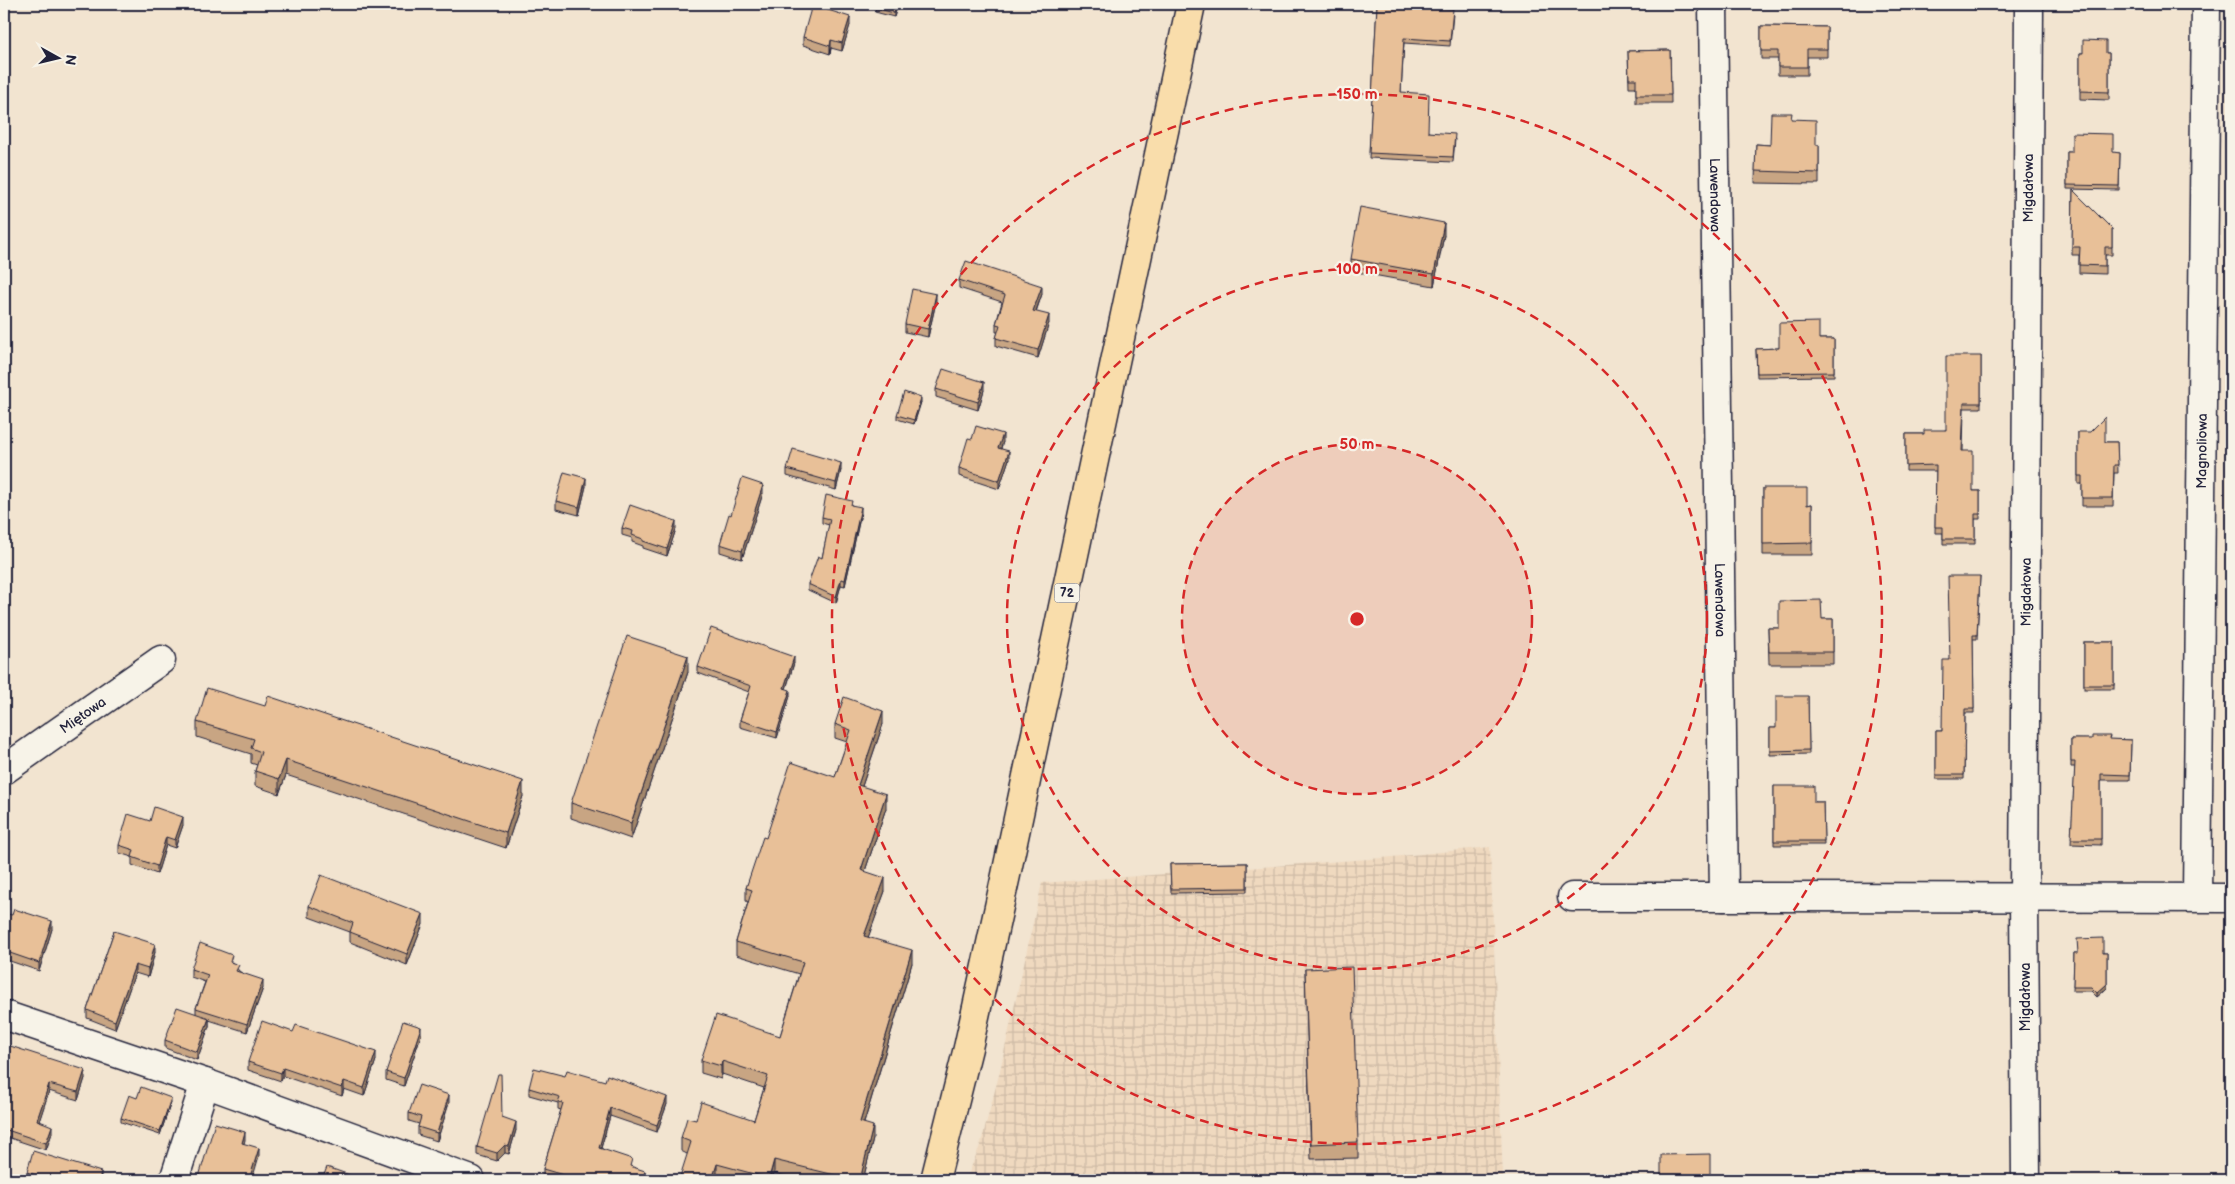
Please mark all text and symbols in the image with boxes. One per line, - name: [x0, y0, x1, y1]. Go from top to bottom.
- north arrow: [32, 32, 82, 82]
- text: N: [61, 53, 80, 66]
- text: 150 m: [1336, 85, 1378, 104]
- street label: Migdałowa: [2020, 153, 2037, 223]
- street label: Lawendowa: [1706, 158, 1724, 232]
- text: 100 m: [1336, 260, 1378, 279]
- street label: Magnoliowa: [2193, 413, 2211, 489]
- text: 50 m: [1340, 435, 1375, 454]
- street label: Migdałowa: [2018, 557, 2035, 626]
- street label: Lawendowa: [1711, 563, 1729, 637]
- road number: 72: [1054, 584, 1080, 602]
- centre of rings: [1348, 610, 1366, 628]
- street label: Miętowa: [56, 693, 109, 737]
- street label: Migdałowa: [2017, 963, 2034, 1031]

